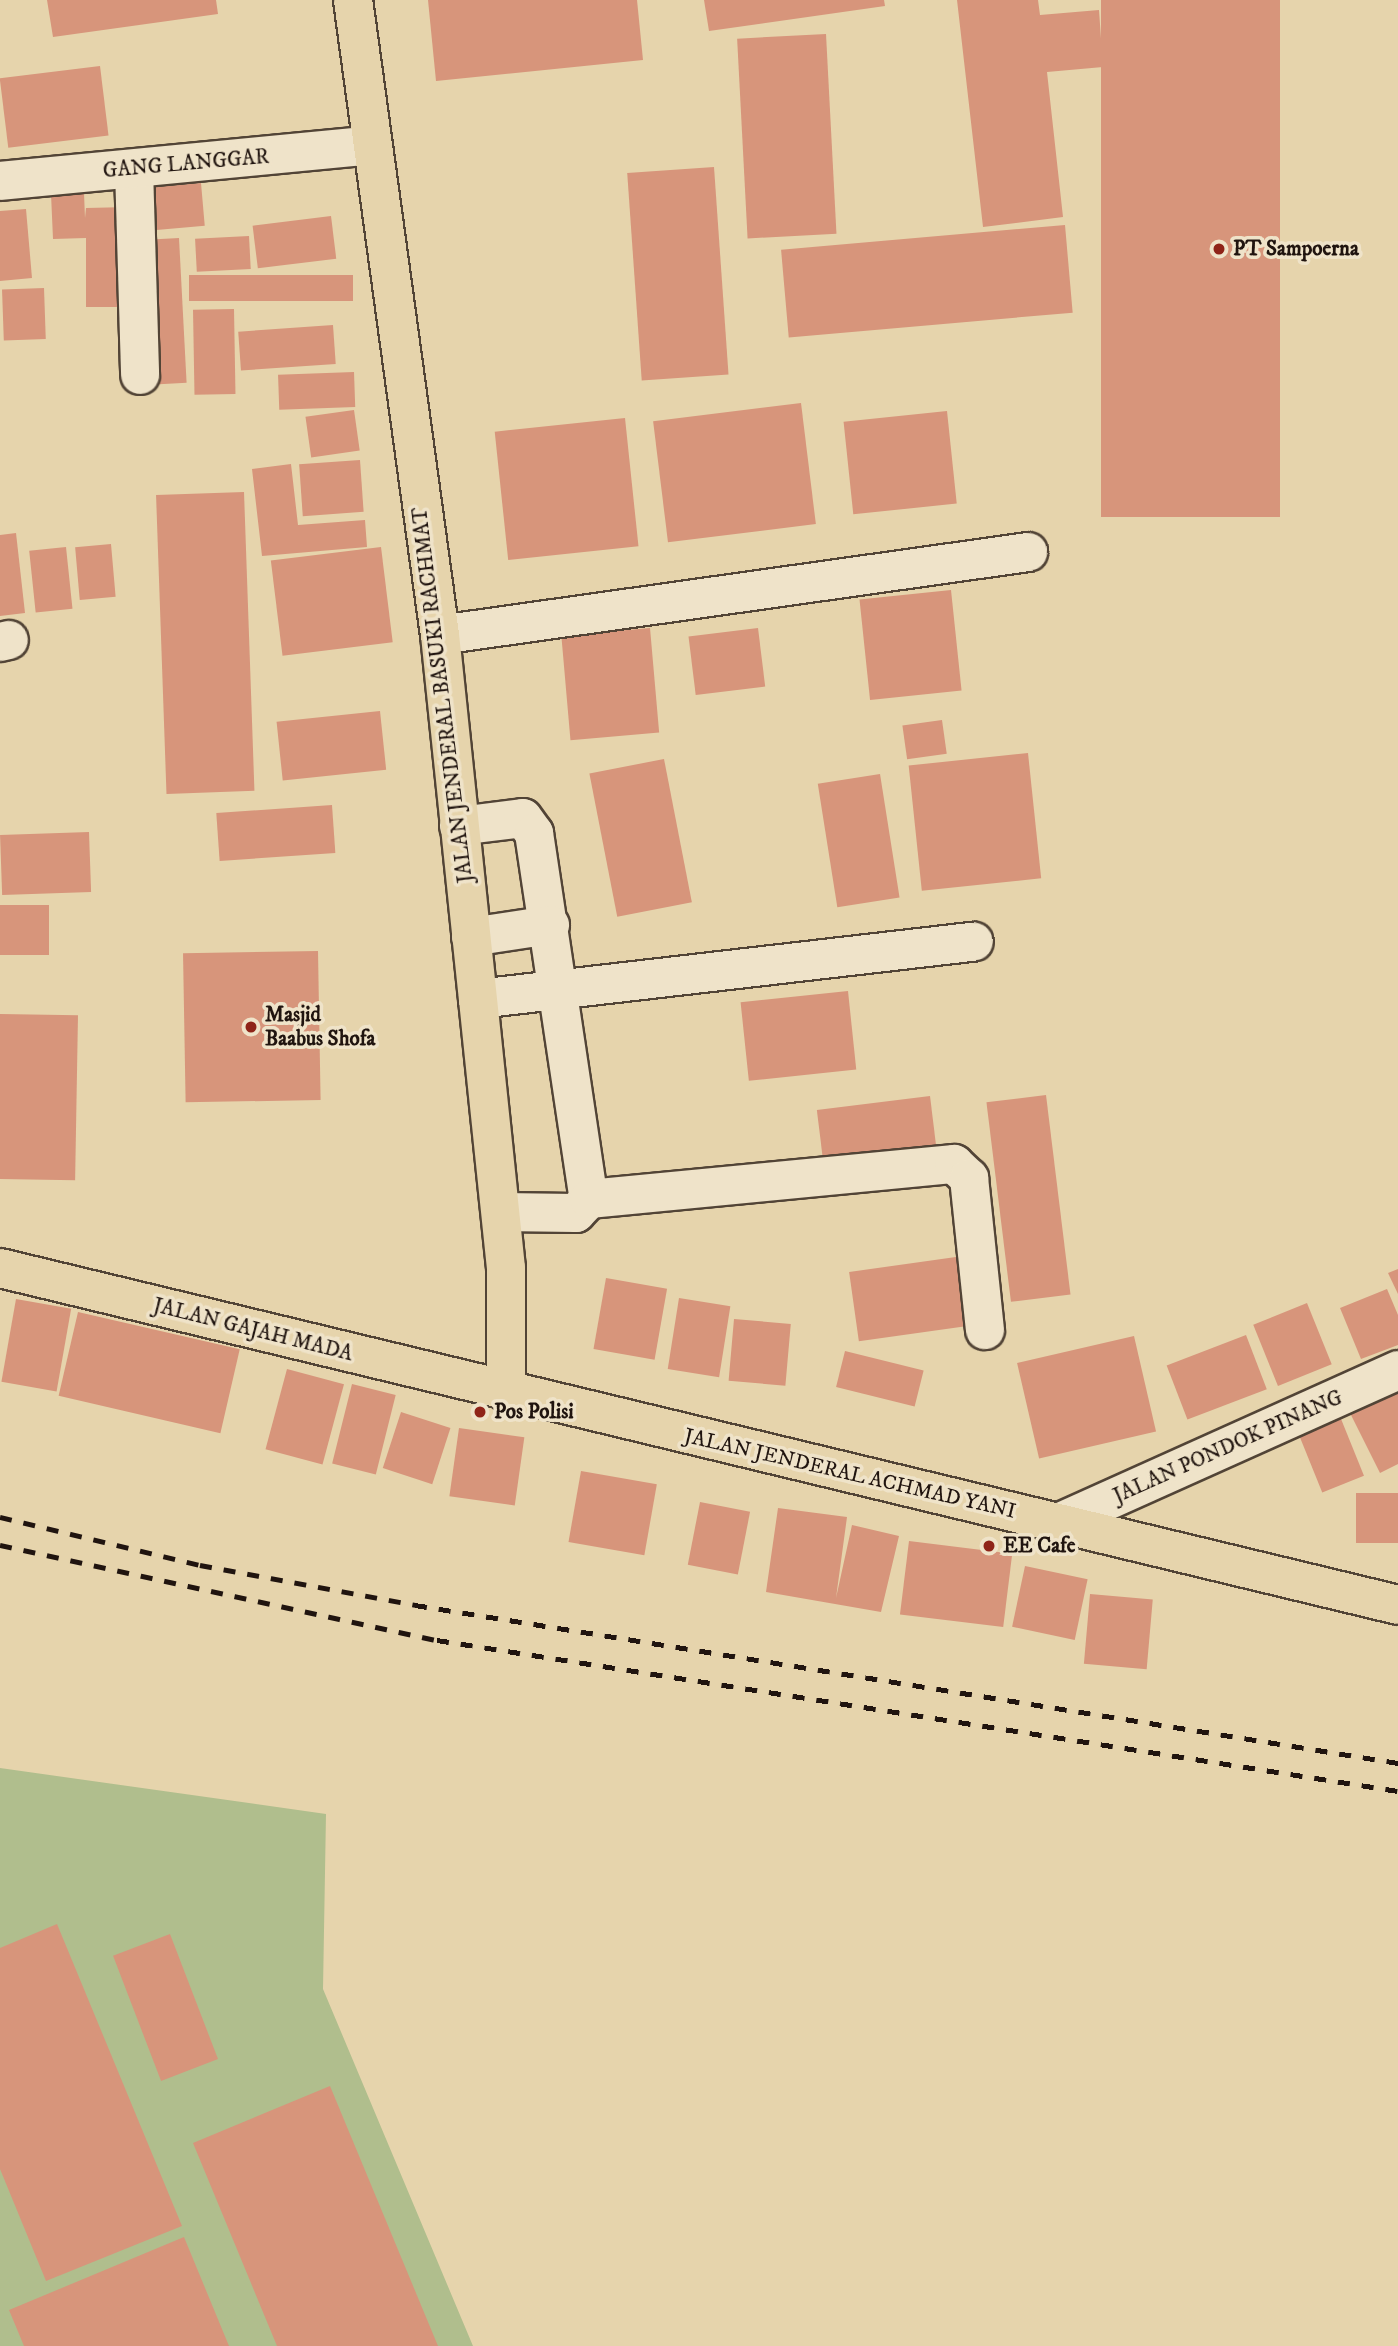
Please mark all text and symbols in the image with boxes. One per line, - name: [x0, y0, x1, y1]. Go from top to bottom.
- street label: GANG LANGGAR: [102, 144, 270, 184]
- place label: PT Sampoerna: [1233, 236, 1359, 262]
- marker: PT Sampoerna: [1211, 241, 1227, 257]
- street label: JALAN JENDERAL BASUKI RACHMAT: [407, 506, 479, 884]
- place label: Masjid Baabus Shofa: [265, 1002, 375, 1052]
- marker: Masjid Baabus Shofa: [243, 1019, 259, 1035]
- street label: JALAN GAJAH MADA: [151, 1293, 355, 1367]
- street label: JALAN PONDOK PINANG: [1109, 1385, 1347, 1509]
- place label: Pos Polisi: [494, 1399, 574, 1425]
- marker: Pos Polisi: [472, 1404, 488, 1420]
- street label: JALAN JENDERAL ACHMAD YANI: [682, 1424, 1018, 1524]
- place label: EE Cafe: [1003, 1533, 1075, 1559]
- marker: EE Cafe: [981, 1538, 997, 1554]

